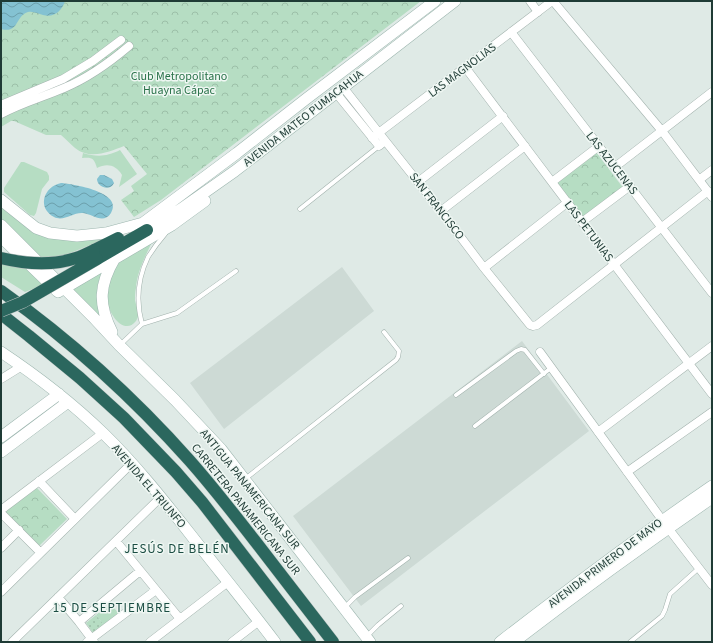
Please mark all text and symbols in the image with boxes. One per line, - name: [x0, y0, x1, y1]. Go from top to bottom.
- street label: LAS MAGNOLIAS: [425, 39, 500, 102]
- street label: AVENIDA MATEO PUMACAHUA: [240, 66, 367, 171]
- park label: Club Metropolitano Huayna Cápac: [131, 68, 227, 99]
- street label: LAS AZUCENAS: [582, 128, 642, 198]
- street label: SAN FRANCISCO: [405, 169, 468, 243]
- street label: LAS PETUNIAS: [560, 197, 617, 265]
- street label: ANTIGUA PANAMERICANA SUR: [196, 425, 304, 553]
- street label: CARRETERA PANAMERICANA SUR: [187, 440, 304, 579]
- street label: AVENIDA EL TRIUNFO: [107, 441, 190, 532]
- street label: AVENIDA PRIMERO DE MAYO: [544, 515, 666, 612]
- district label: JESÚS DE BELÉN: [124, 540, 230, 558]
- district label: 15 DE SEPTIEMBRE: [53, 599, 171, 617]

